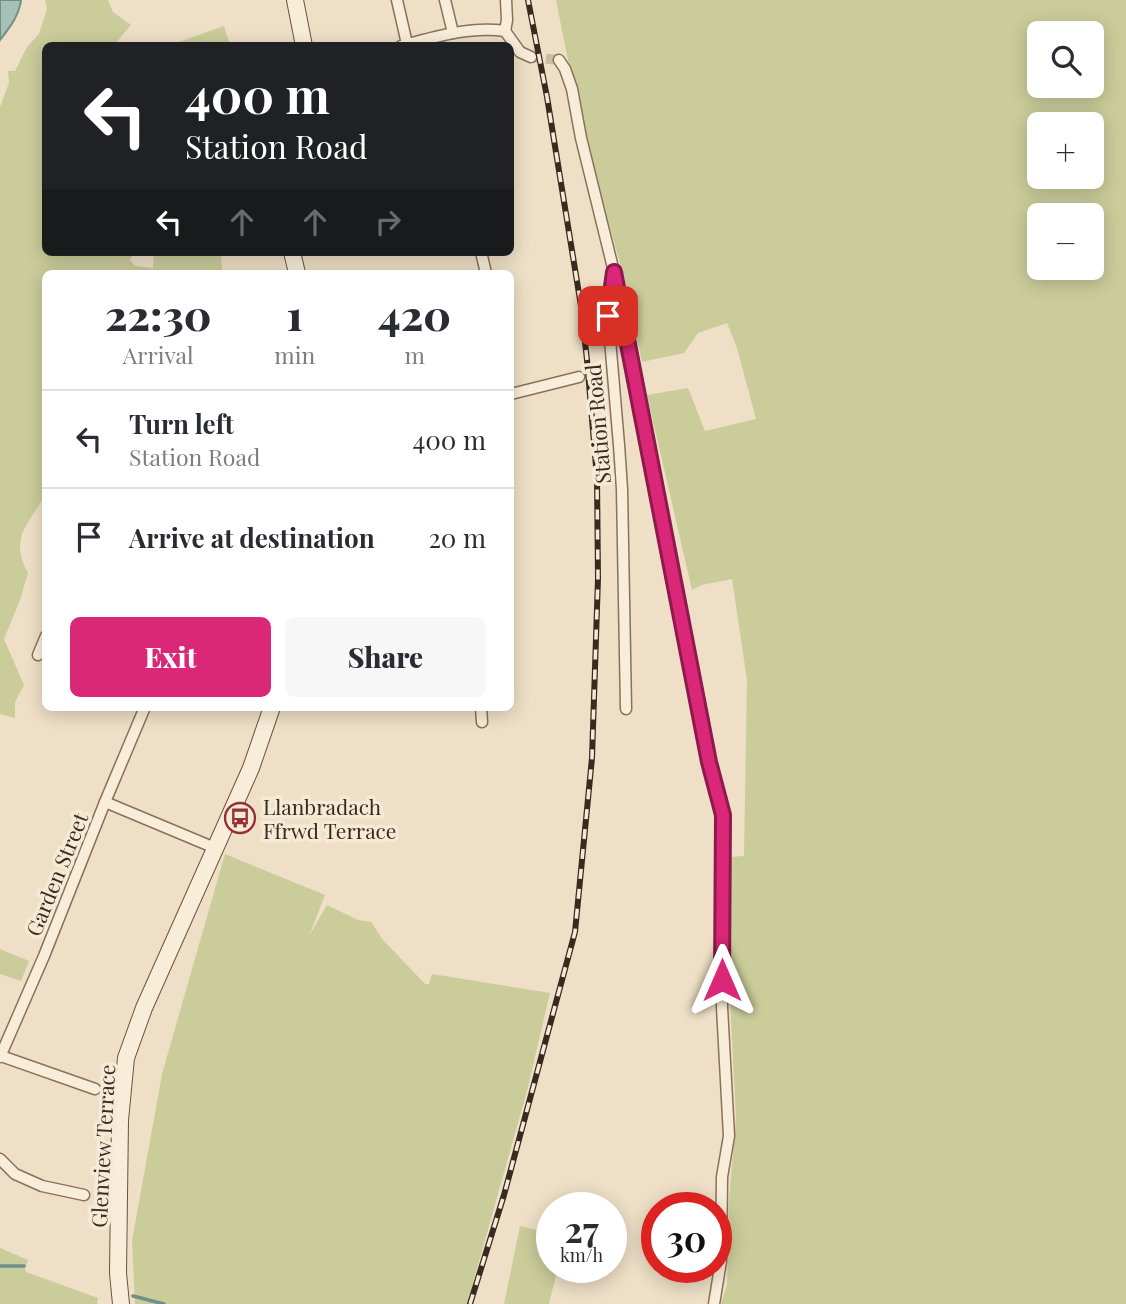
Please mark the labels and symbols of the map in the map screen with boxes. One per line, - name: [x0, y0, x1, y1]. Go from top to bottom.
- pin: [578, 286, 638, 346]
- street label: Station Road: [578, 363, 616, 485]
- place label: Llanbradach Ffrwd Terrace: [263, 792, 396, 844]
- bus stop icon: Llanbradach Ffrwd Terrace: [223, 801, 257, 835]
- street label: Garden Street: [18, 807, 94, 940]
- position arrow: [685, 943, 759, 1017]
- street label: Glenview Terrace: [84, 1064, 120, 1228]
- speed limit sign: 30: [641, 1192, 732, 1283]

